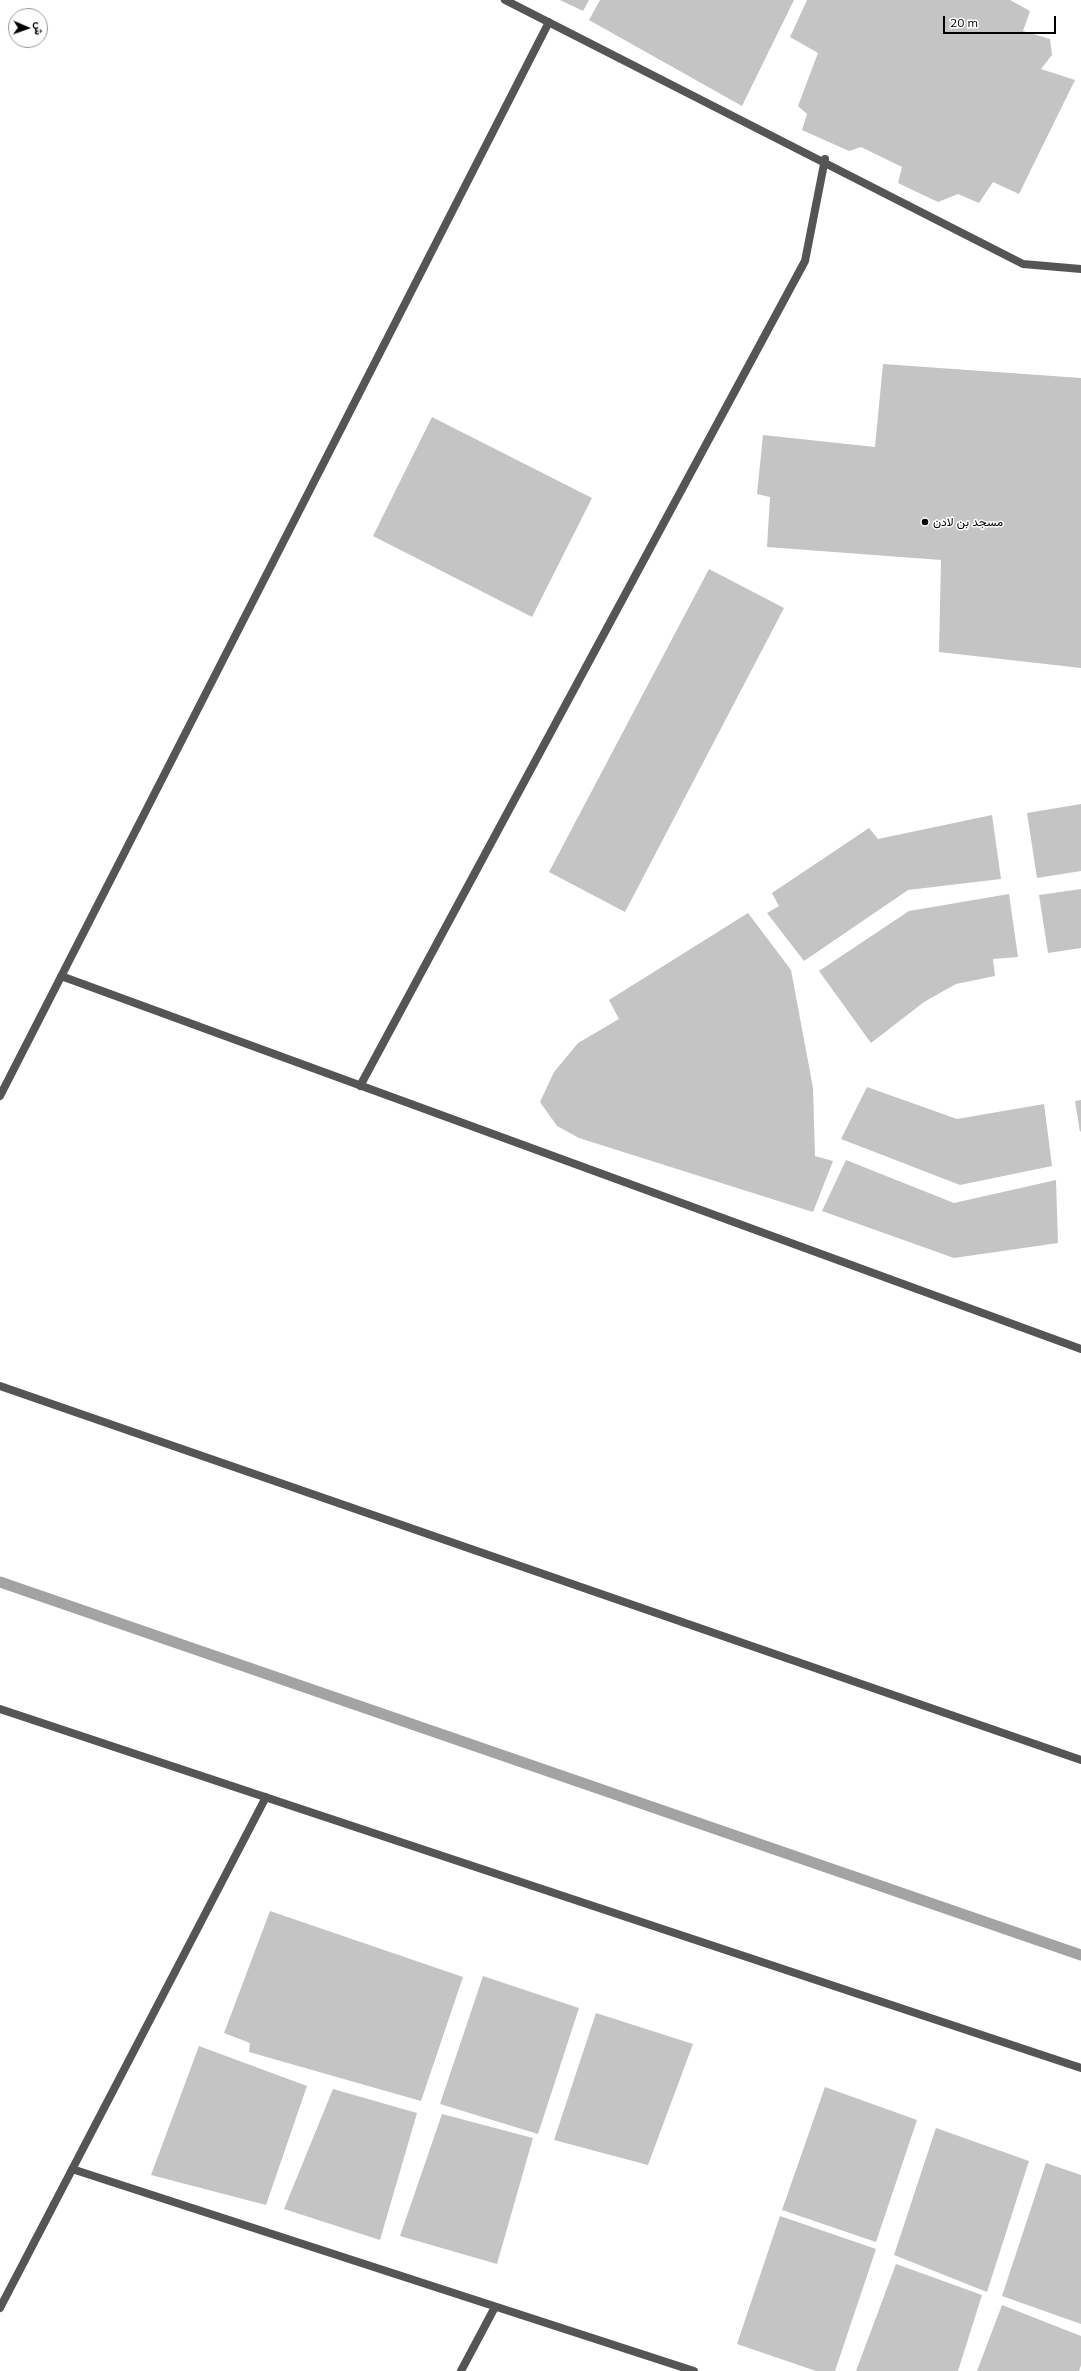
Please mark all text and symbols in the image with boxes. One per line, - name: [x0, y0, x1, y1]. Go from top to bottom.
- north arrow: [8, 8, 48, 48]
- scale bar: [945, 8, 1058, 34]
- text: 20 m: [950, 15, 978, 30]
- text: ش: [32, 22, 46, 35]
- place label: مسجد بن لادن: [933, 515, 1003, 529]
- marker: مسجد بن لادن: [920, 517, 930, 527]

